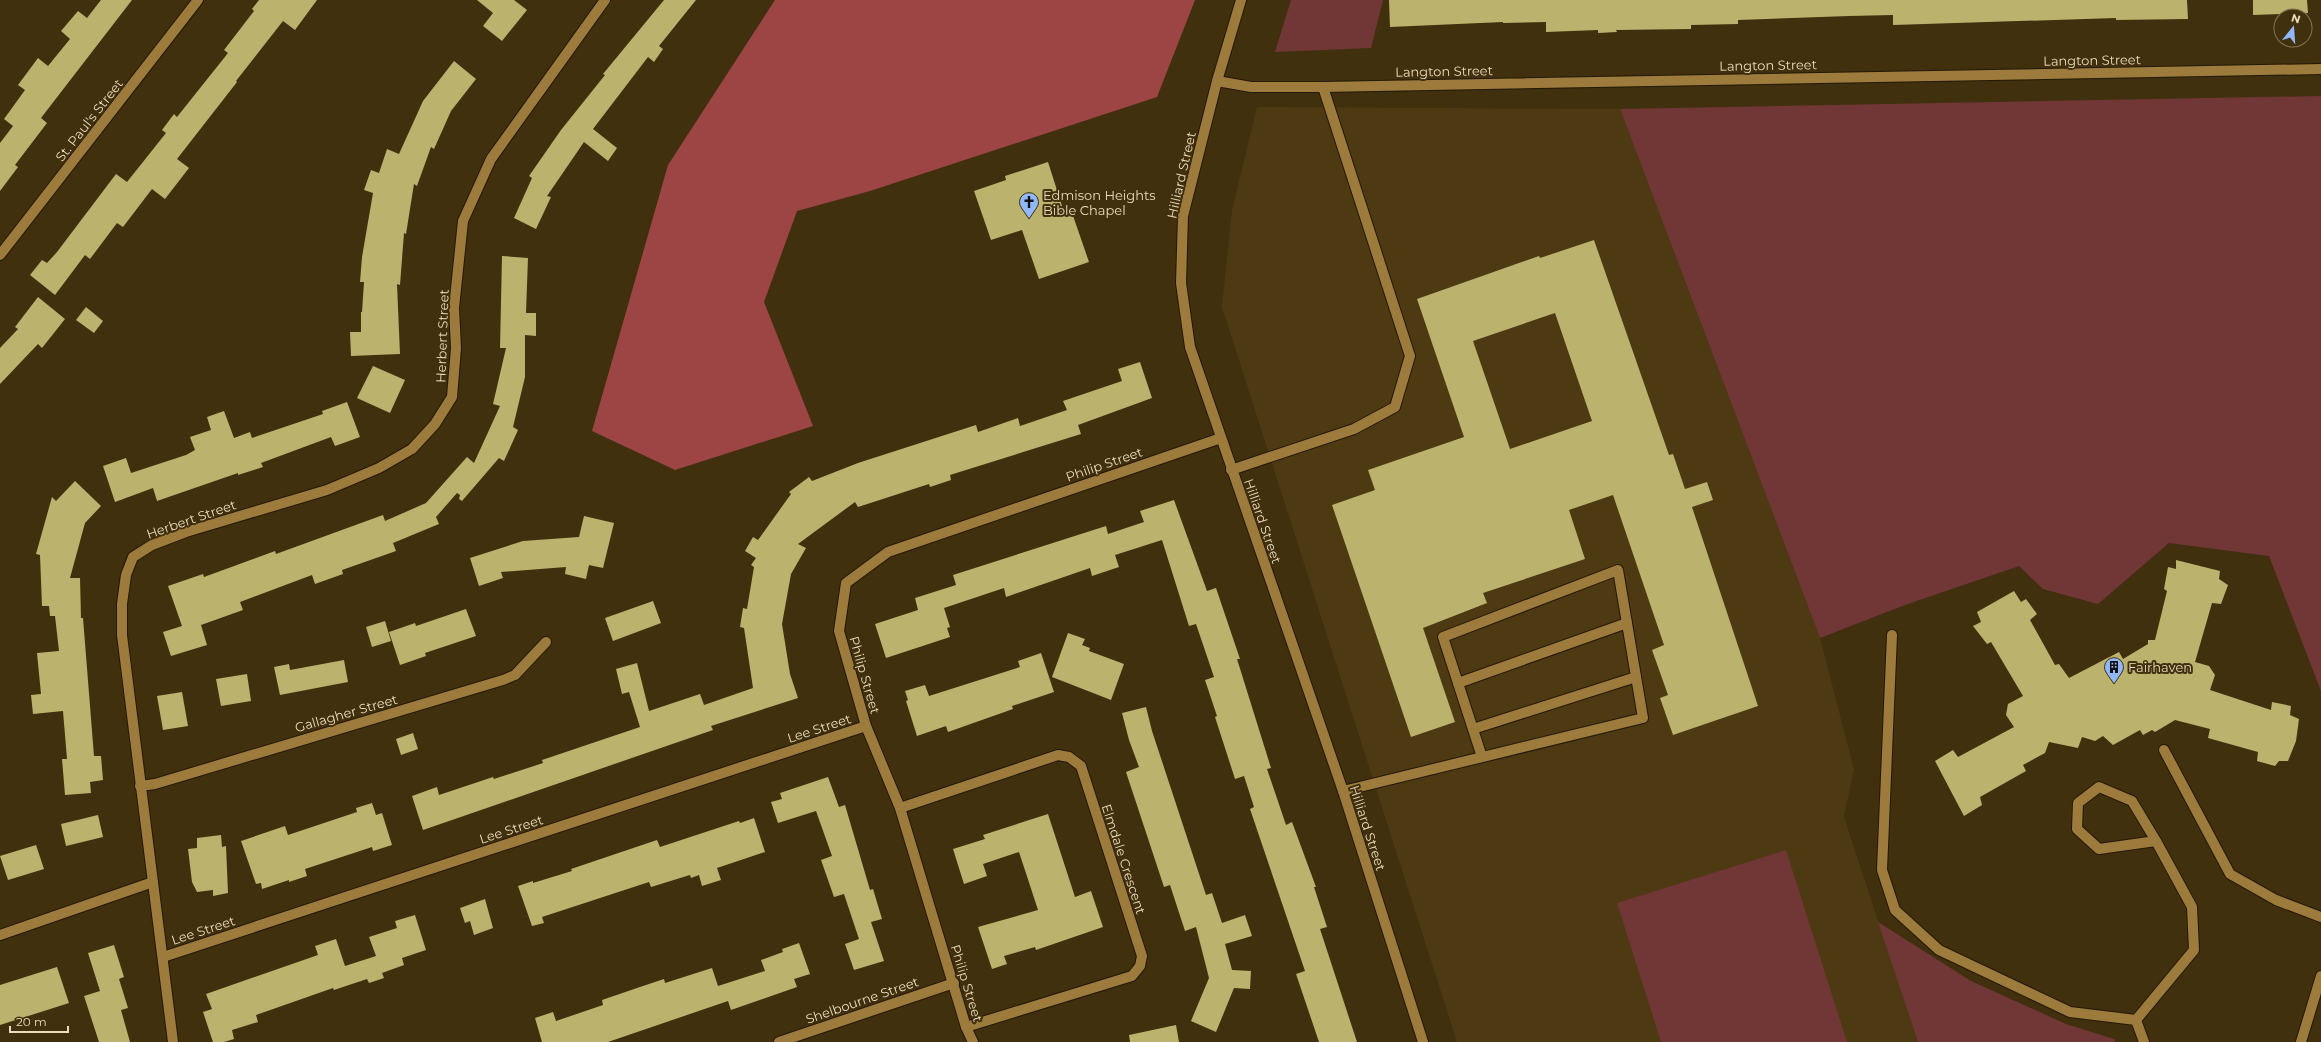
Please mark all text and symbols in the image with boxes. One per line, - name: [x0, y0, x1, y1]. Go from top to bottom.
- north arrow: [2273, 8, 2313, 48]
- text: N: [2290, 10, 2302, 26]
- street label: Langton Street: [2043, 51, 2141, 69]
- street label: Langton Street: [1719, 56, 1817, 74]
- street label: Langton Street: [1395, 62, 1493, 80]
- street label: St. Paul's Street: [52, 76, 126, 164]
- street label: Hilliard Street: [1163, 130, 1199, 220]
- place label: Edmison Heights Bible Chapel: [1043, 187, 1156, 218]
- church icon: Edmison Heights Bible Chapel: [1018, 191, 1040, 219]
- street label: Herbert Street: [432, 289, 452, 383]
- street label: Philip Street: [1064, 443, 1144, 485]
- street label: Hilliard Street: [1241, 476, 1285, 566]
- street label: Herbert Street: [144, 496, 238, 542]
- street label: Philip Street: [846, 634, 884, 716]
- building icon: Fairhaven: [2103, 656, 2125, 684]
- place label: Fairhaven: [2128, 659, 2192, 675]
- street label: Gallagher Street: [293, 691, 399, 735]
- street label: Lee Street: [785, 710, 853, 746]
- street label: Hilliard Street: [1347, 783, 1389, 873]
- street label: Elmdale Crescent: [1099, 802, 1149, 916]
- street label: Lee Street: [477, 811, 545, 847]
- street label: Lee Street: [169, 912, 237, 948]
- street label: Philip Street: [948, 942, 986, 1024]
- street label: Shelbourne Street: [803, 973, 921, 1027]
- scale bar: [10, 1008, 68, 1034]
- text: 20 m: [16, 1014, 47, 1029]

